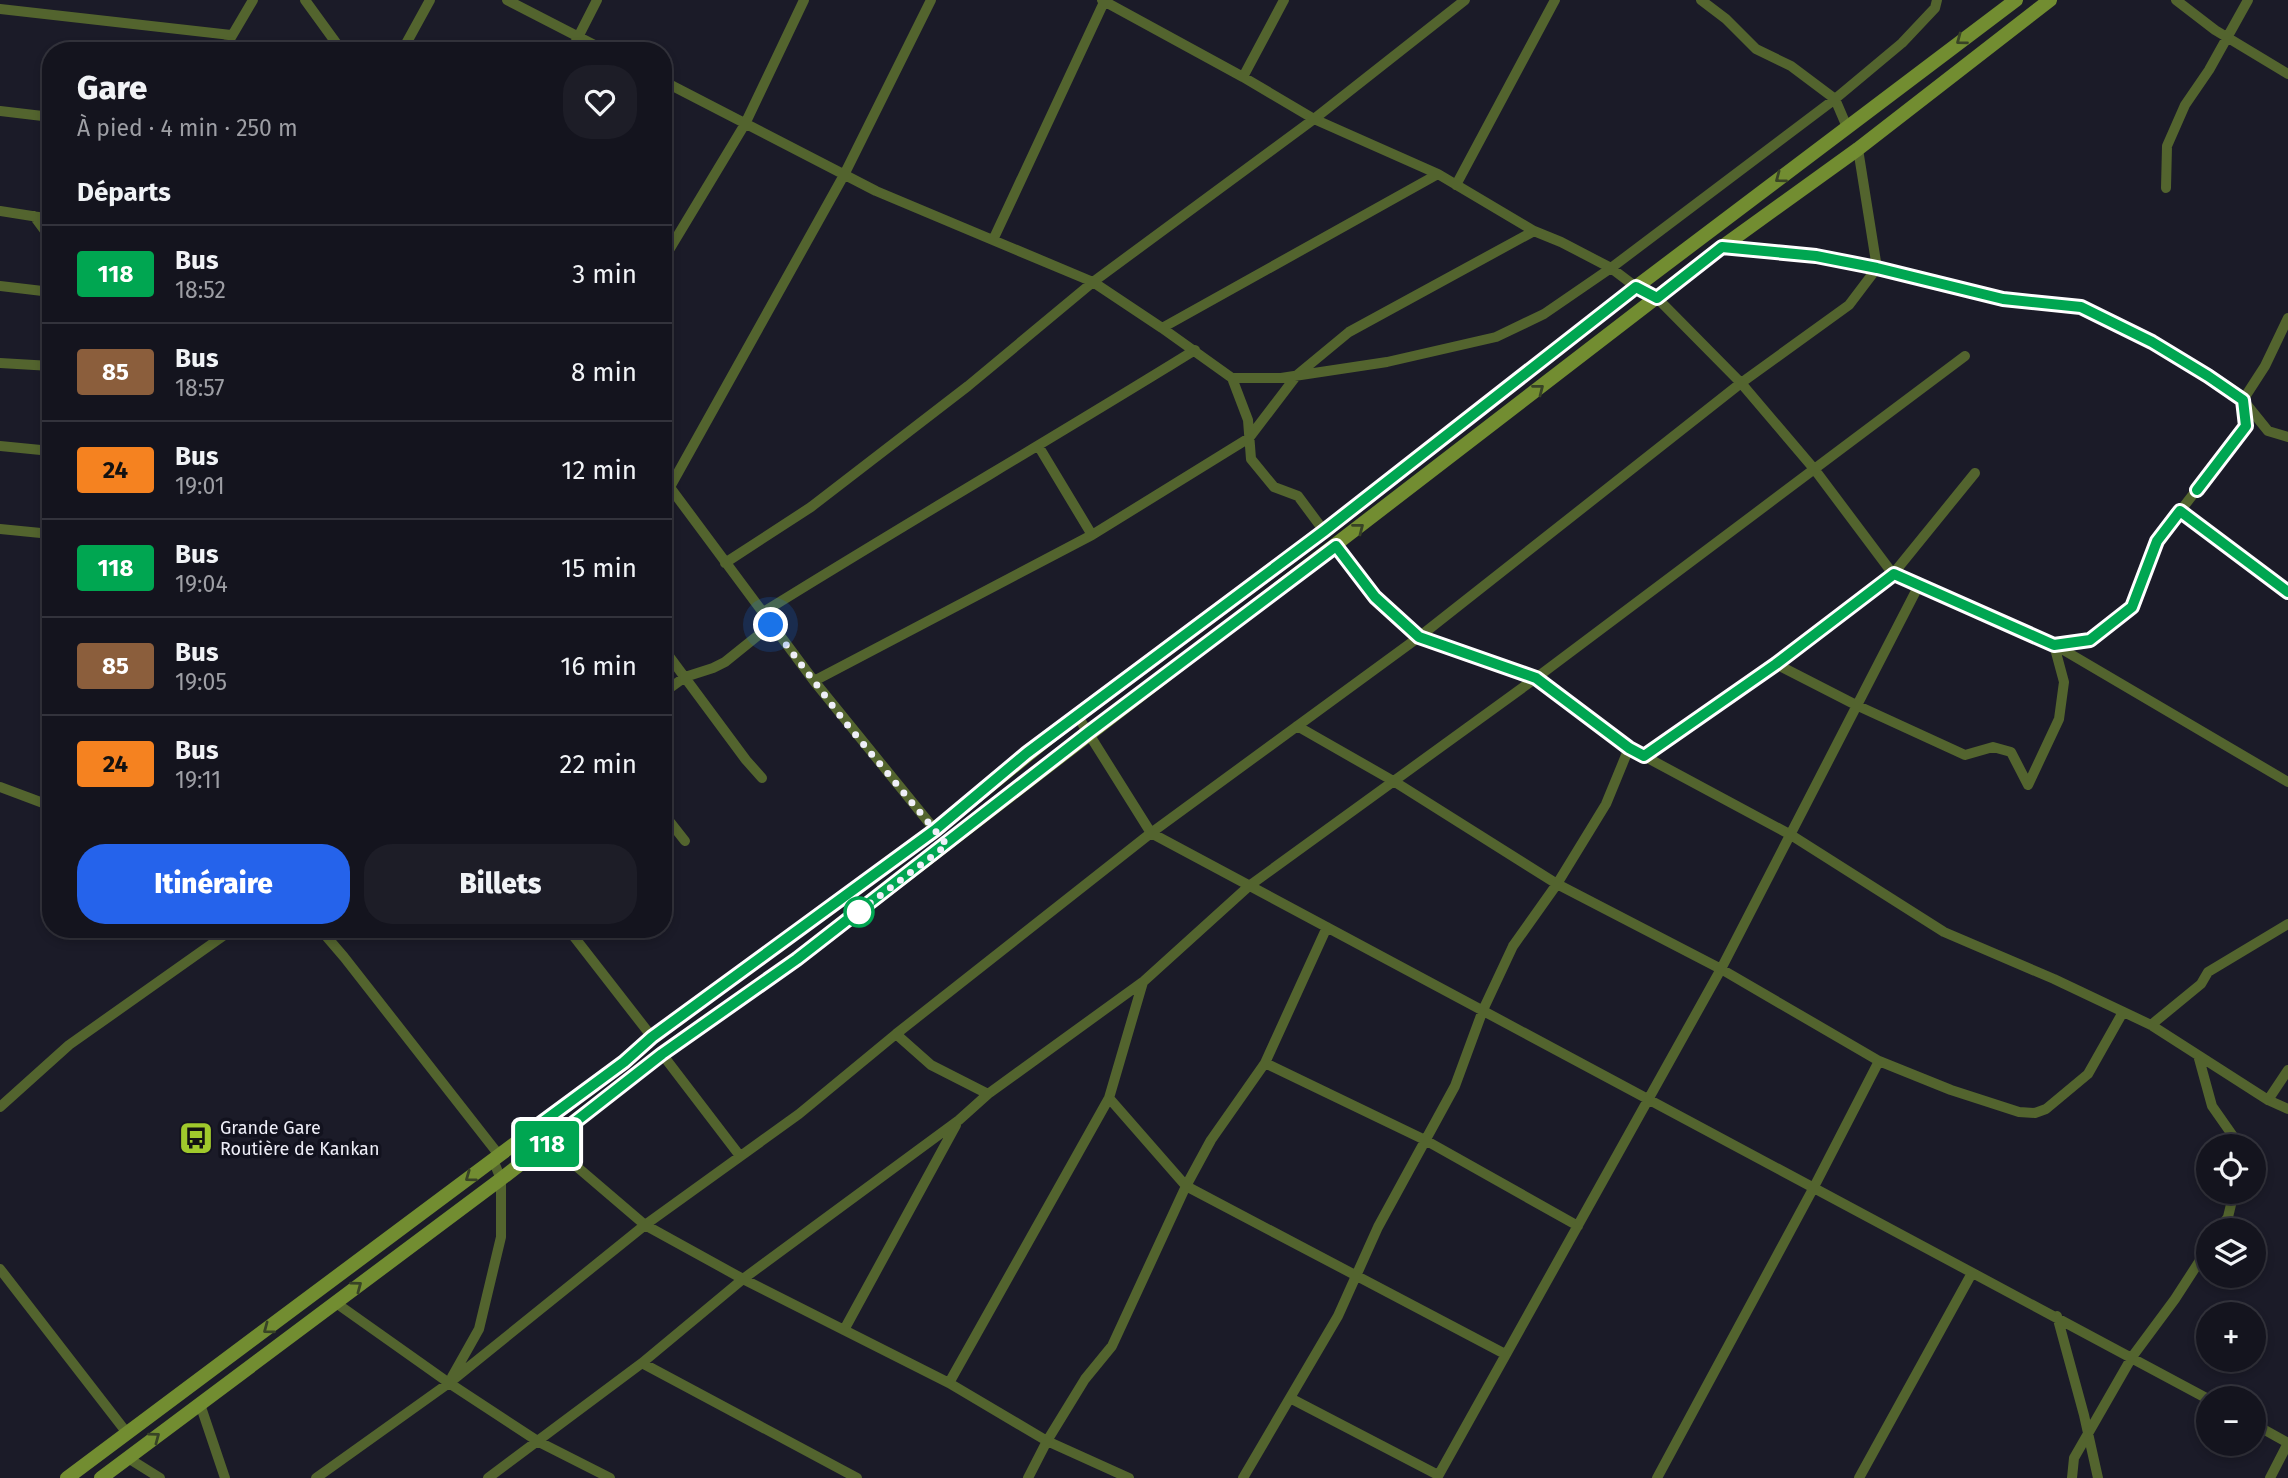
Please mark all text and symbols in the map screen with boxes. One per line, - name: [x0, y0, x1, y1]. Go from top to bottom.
- one-way arrow: [1957, 32, 1969, 45]
- button: heart: [563, 65, 637, 139]
- text: Gare: [77, 68, 147, 108]
- text: À pied · 4 min · 250 m: [77, 114, 298, 142]
- one-way arrow: [1775, 169, 1788, 182]
- text: Départs: [77, 177, 171, 208]
- text: Bus: [175, 245, 218, 276]
- text: 3 min: [572, 259, 637, 290]
- text: 118: [98, 260, 133, 288]
- text: 18:52: [175, 276, 226, 304]
- text: Bus: [175, 343, 218, 374]
- text: 8 min: [571, 357, 637, 388]
- text: 85: [102, 358, 129, 386]
- text: 18:57: [175, 374, 224, 402]
- one-way arrow: [1531, 384, 1544, 397]
- text: Bus: [175, 441, 218, 472]
- text: 12 min: [561, 455, 637, 486]
- text: 24: [103, 456, 128, 484]
- text: 19:01: [175, 472, 225, 500]
- one-way arrow: [1351, 523, 1364, 536]
- text: Bus: [175, 539, 218, 570]
- text: 15 min: [561, 553, 637, 584]
- text: 118: [98, 554, 133, 582]
- text: 19:04: [175, 570, 228, 598]
- your location: [753, 607, 788, 642]
- text: Bus: [175, 637, 218, 668]
- text: 16 min: [560, 651, 637, 682]
- text: 85: [102, 652, 129, 680]
- text: 19:05: [175, 668, 227, 696]
- text: Bus: [175, 735, 218, 766]
- text: 22 min: [560, 749, 637, 780]
- text: 24: [103, 750, 128, 778]
- text: 19:11: [175, 766, 221, 794]
- button: Itinéraire: [77, 844, 350, 924]
- button: Billets: [364, 844, 637, 924]
- unlabelled marker: [844, 897, 874, 927]
- place label: Grande Gare Routière de Kankan: [220, 1117, 379, 1160]
- bus stop icon: Grande Gare Routière de Kankan: [177, 1119, 215, 1157]
- line badge: 118: [507, 1121, 587, 1167]
- text: 118: [529, 1130, 565, 1158]
- map controls: [2196, 1134, 2266, 1456]
- button: locate: [2196, 1134, 2266, 1204]
- one-way arrow: [465, 1169, 477, 1181]
- button: layers: [2196, 1218, 2266, 1288]
- one-way arrow: [350, 1282, 362, 1295]
- button: +: [2196, 1302, 2266, 1372]
- one-way arrow: [264, 1320, 276, 1333]
- button: −: [2196, 1386, 2266, 1456]
- one-way arrow: [148, 1433, 160, 1445]

